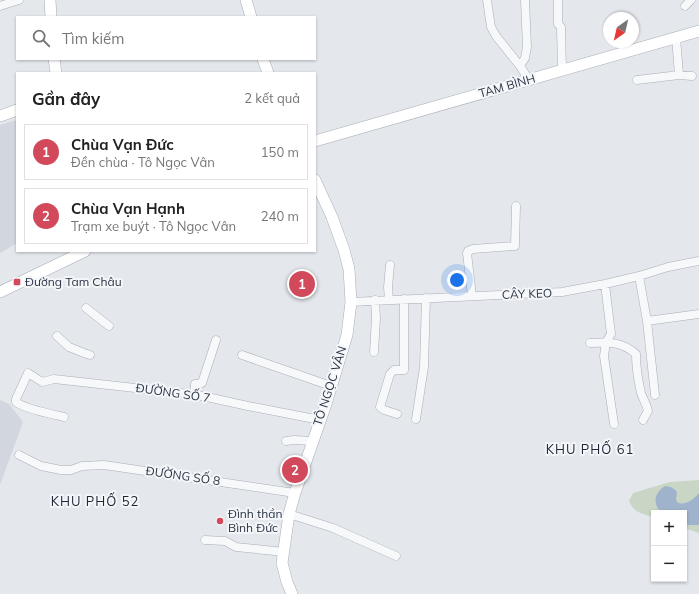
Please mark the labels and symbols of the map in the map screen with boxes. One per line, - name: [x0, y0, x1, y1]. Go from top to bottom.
- north arrow: [603, 12, 639, 48]
- street label: TAM BÌNH: [477, 70, 537, 101]
- pin: 1: [289, 269, 315, 299]
- your location: [447, 270, 467, 290]
- place label: Đường Tam Châu: [25, 274, 122, 289]
- marker: Đường Tam Châu: [12, 277, 22, 287]
- street label: CÂY KEO: [502, 285, 552, 302]
- street label: TÔ NGỌC VÂN: [310, 344, 349, 428]
- street label: ĐƯỜNG SỐ 7: [135, 380, 211, 405]
- district label: KHU PHỐ 61: [546, 440, 634, 457]
- pin: 2: [282, 455, 308, 485]
- street label: ĐƯỜNG SỐ 8: [145, 463, 221, 488]
- district label: KHU PHỐ 52: [51, 492, 139, 509]
- place label: Đình thần Bình Đức: [228, 506, 282, 535]
- marker: Đình thần Bình Đức: [215, 516, 225, 526]

